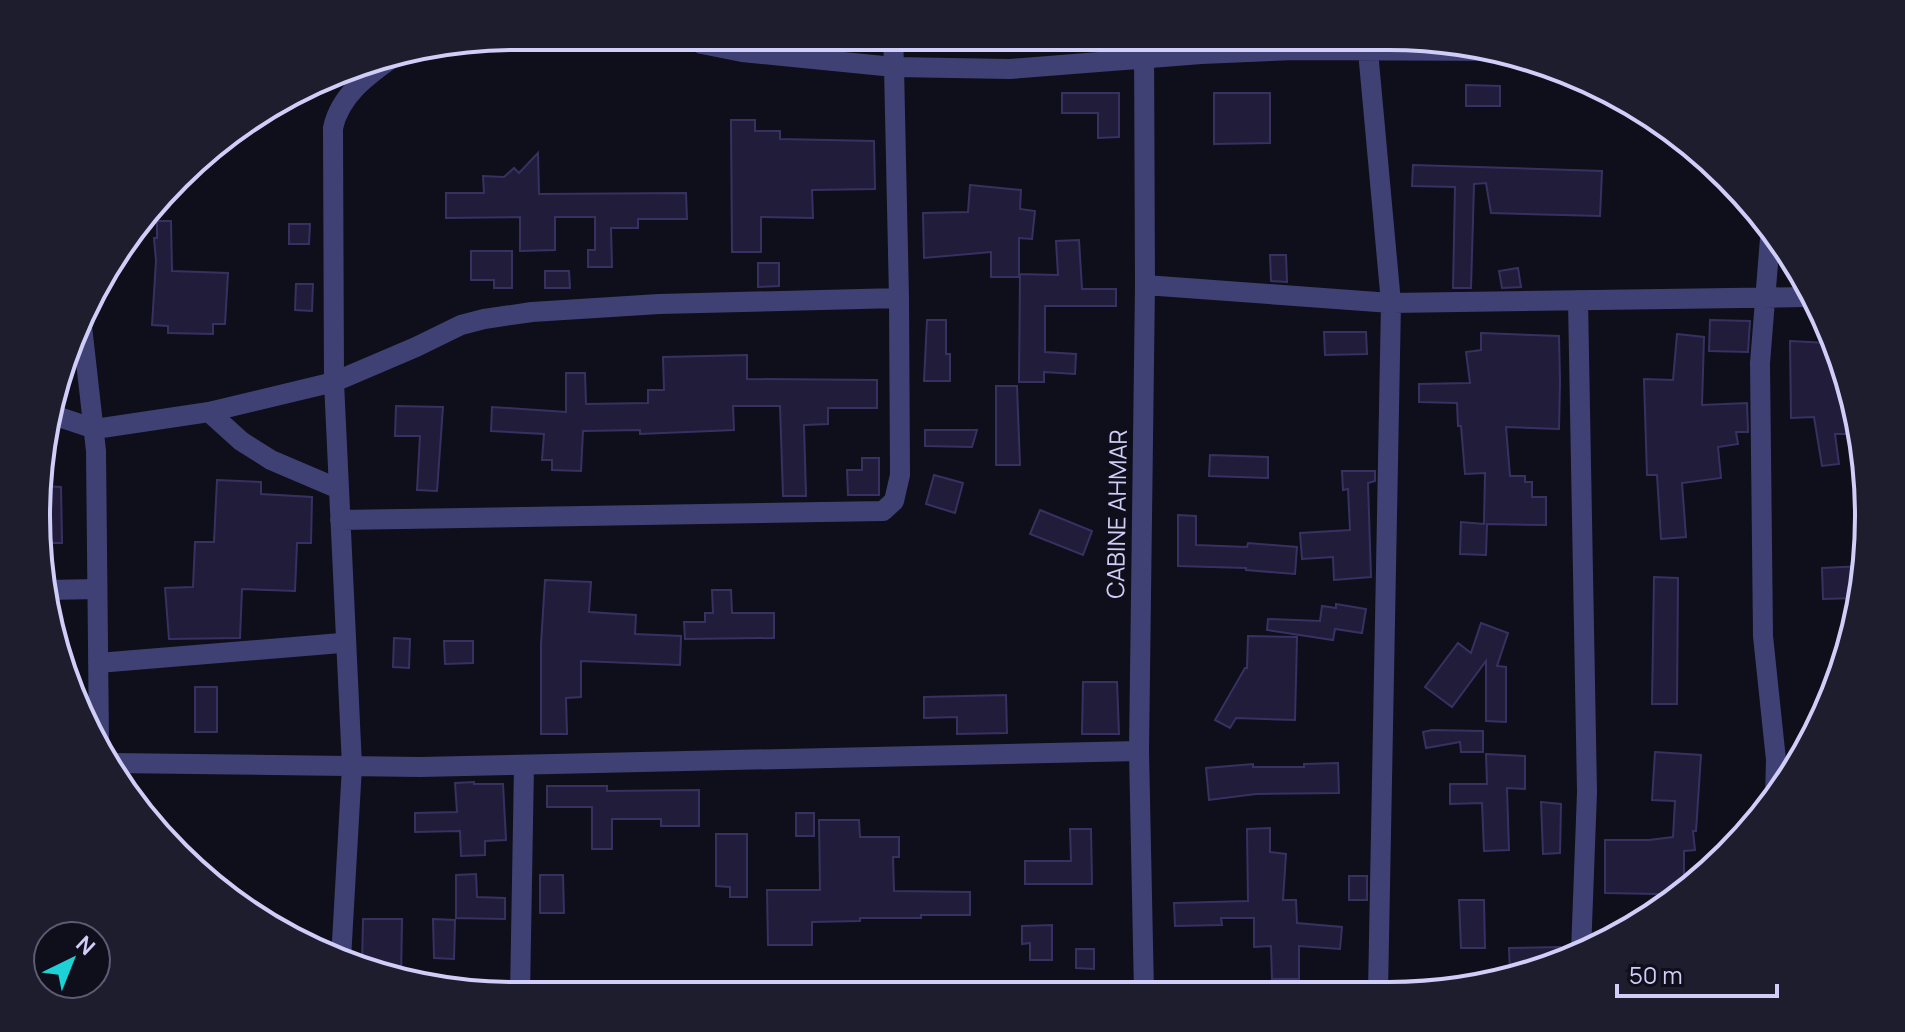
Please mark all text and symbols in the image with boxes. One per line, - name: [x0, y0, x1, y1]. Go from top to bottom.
- street label: CABINE AHMAR: [1098, 429, 1134, 599]
- north arrow: [32, 920, 112, 1000]
- text: N: [70, 929, 102, 962]
- scale bar: [1617, 948, 1777, 998]
- text: 50 m: [1629, 958, 1683, 991]

